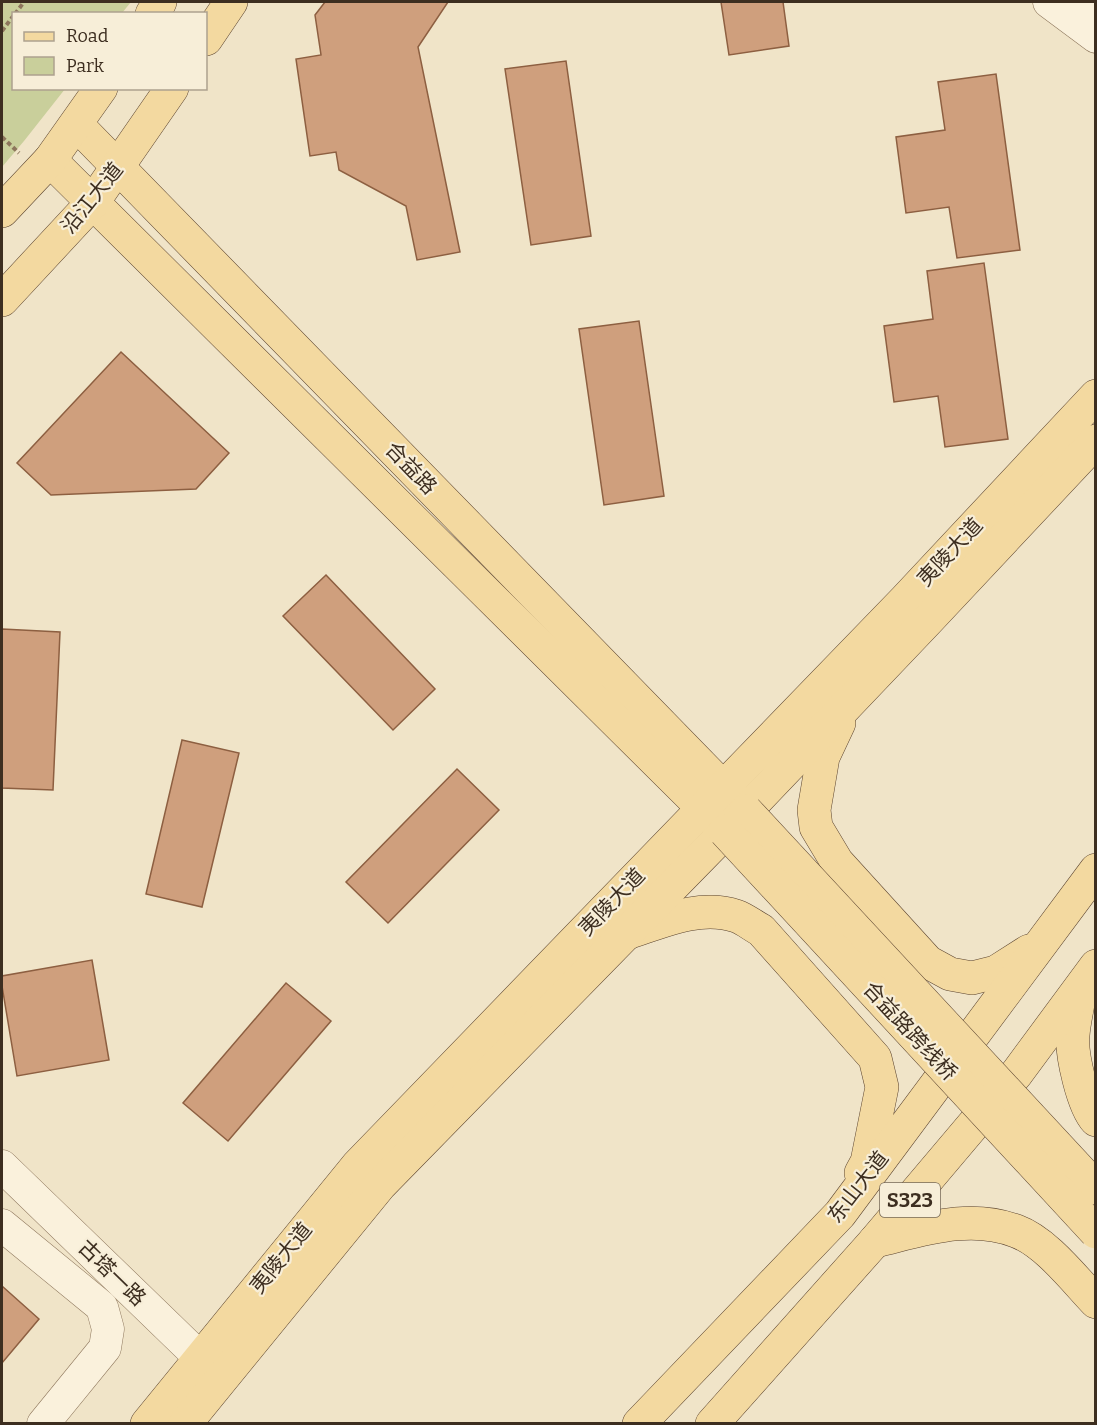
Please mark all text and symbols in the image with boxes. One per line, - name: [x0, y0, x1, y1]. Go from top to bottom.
- legend: [12, 12, 207, 90]
- text: Road: [66, 25, 109, 47]
- text: Park: [66, 55, 105, 77]
- street label: 沿江大道: [55, 157, 129, 239]
- street label: 合益路: [380, 436, 442, 500]
- street label: 夷陵大道: [912, 512, 988, 592]
- street label: 夷陵大道: [573, 863, 651, 941]
- street label: 合益路跨线桥: [858, 976, 962, 1086]
- street label: 东山大道: [822, 1146, 894, 1228]
- road number: S323: [880, 1183, 940, 1217]
- street label: 夷陵大道: [244, 1217, 318, 1299]
- street label: 古塔一路: [73, 1234, 151, 1312]

